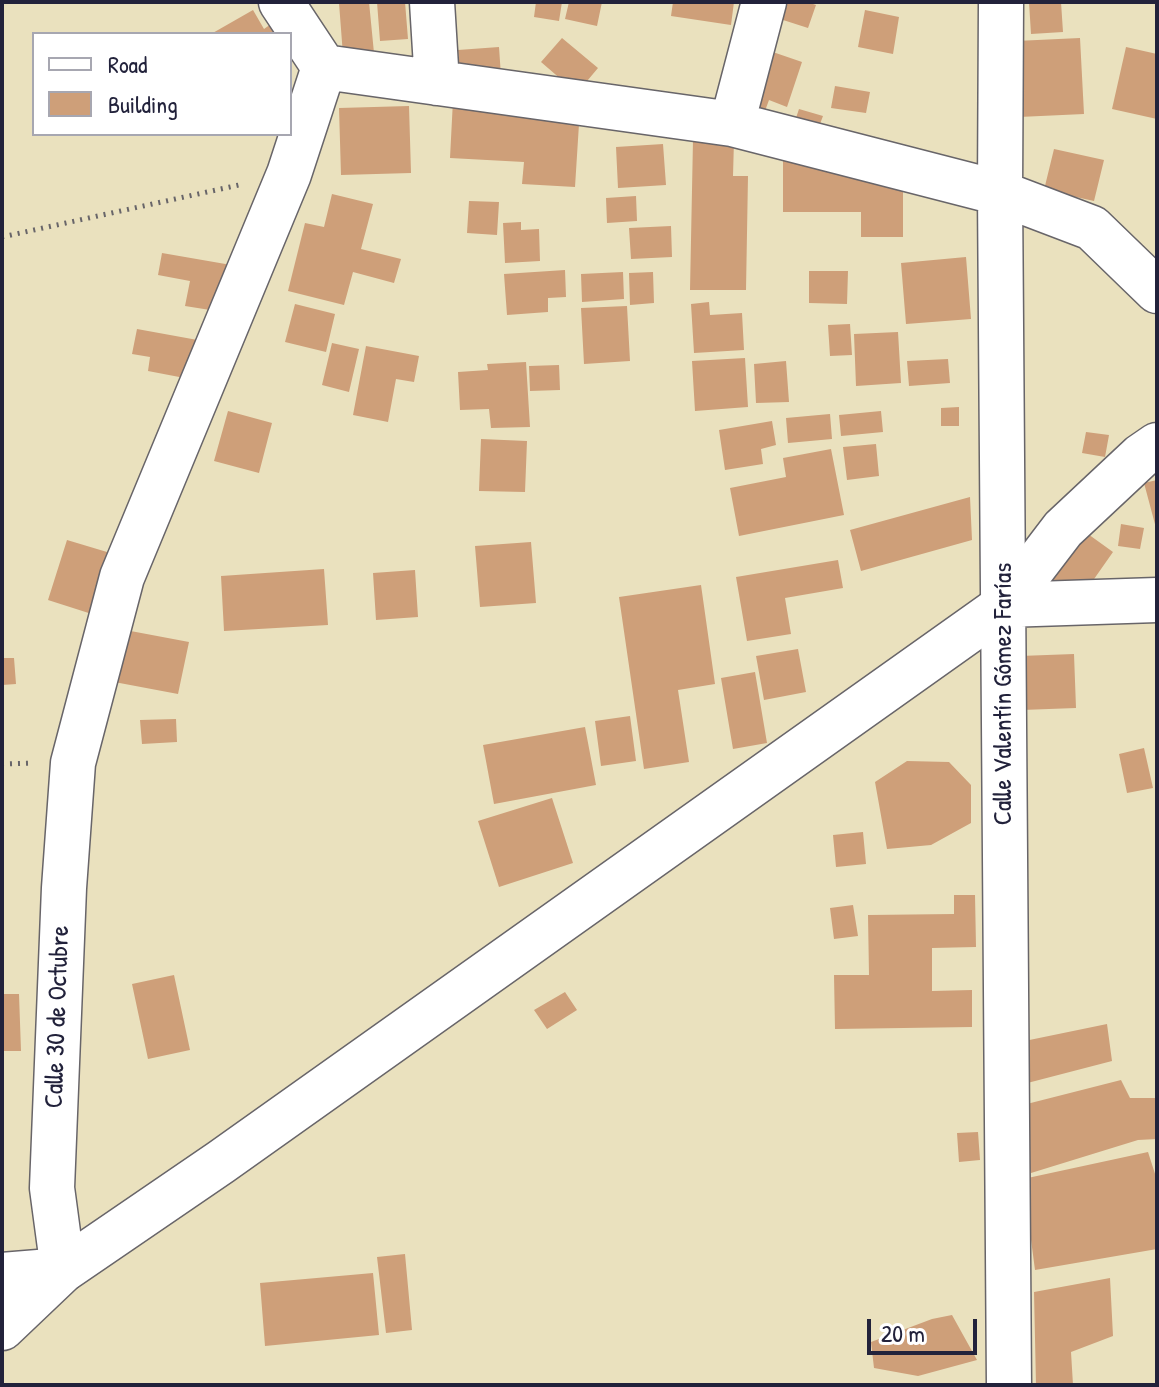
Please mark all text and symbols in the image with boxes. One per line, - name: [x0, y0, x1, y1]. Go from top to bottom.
- legend: [32, 32, 292, 136]
- text: Road: [108, 48, 147, 80]
- text: Building: [108, 88, 178, 120]
- street label: Calle Valentín Gómez Farías: [988, 563, 1020, 825]
- street label: Calle 30 de Octubre: [39, 925, 77, 1109]
- scale bar: [871, 1303, 981, 1353]
- text: 20 m: [881, 1317, 925, 1349]

